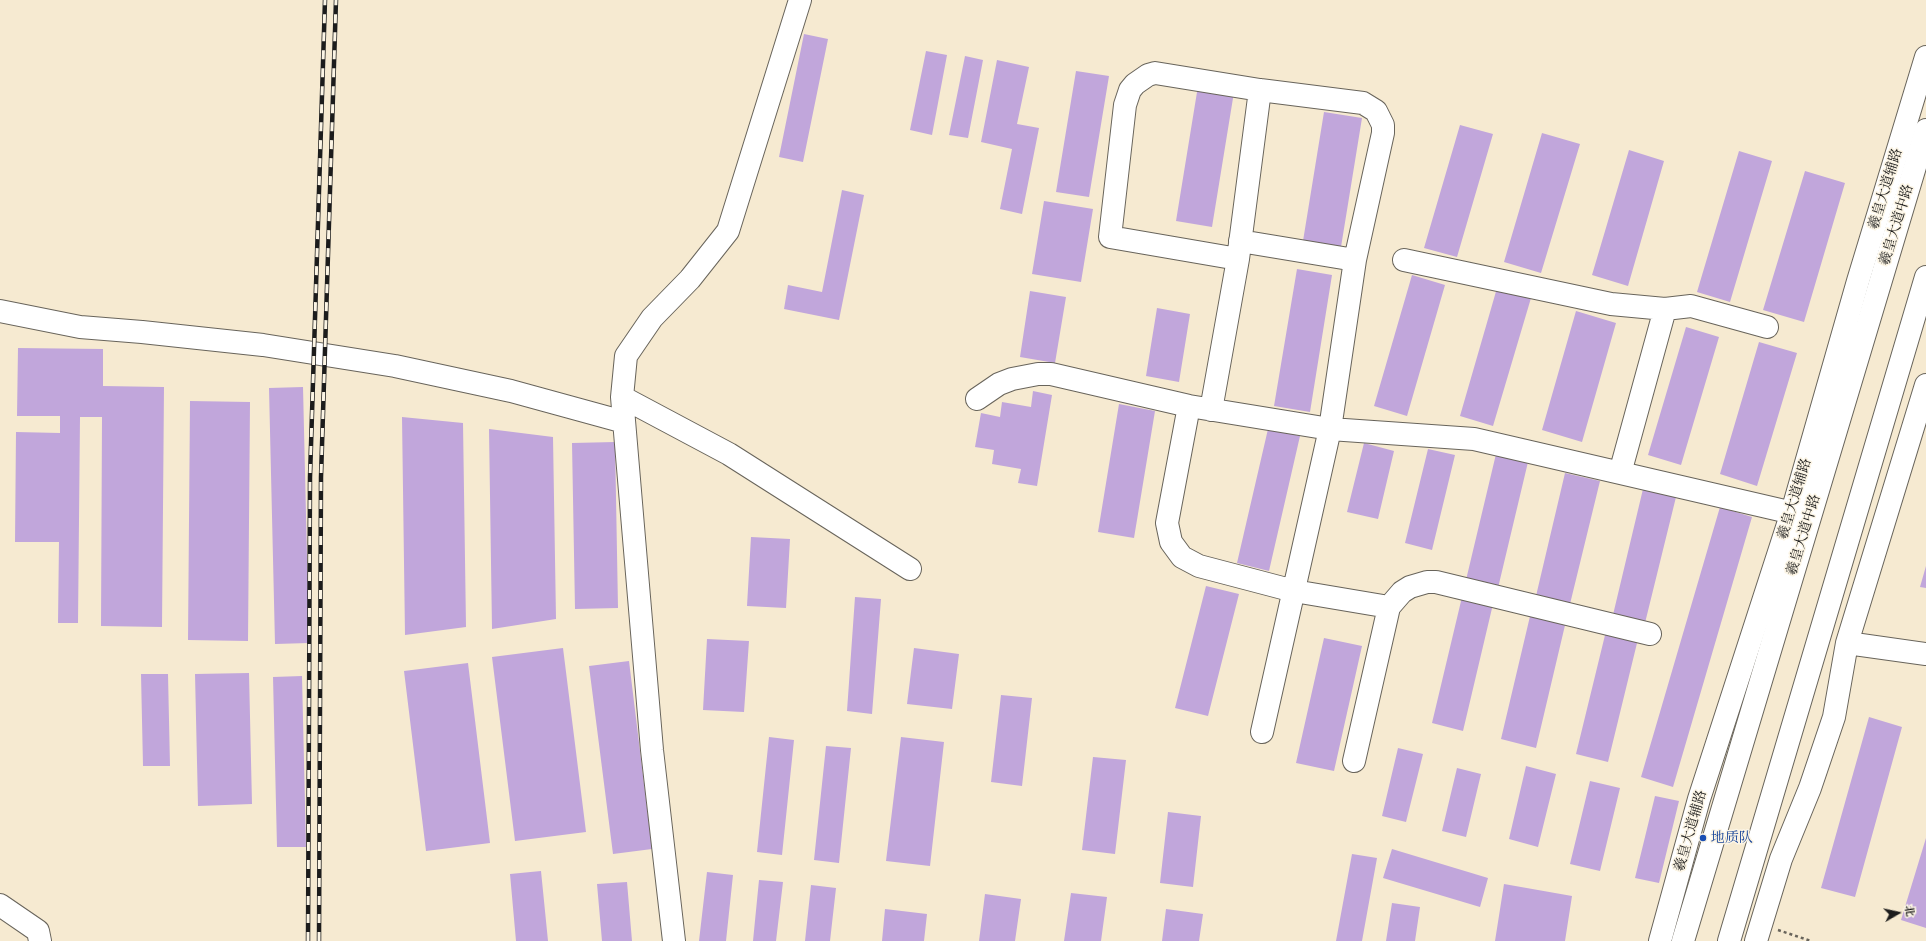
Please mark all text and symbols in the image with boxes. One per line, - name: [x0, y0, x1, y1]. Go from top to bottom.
- street label: 羲皇大道辅路: [1866, 146, 1906, 232]
- street label: 羲皇大道中路: [1877, 182, 1917, 268]
- street label: 羲皇大道辅路: [1775, 456, 1815, 542]
- street label: 羲皇大道中路: [1784, 492, 1824, 578]
- street label: 羲皇大道辅路: [1671, 788, 1711, 874]
- place label: 地质队: [1711, 830, 1753, 846]
- marker: 地质队: [1698, 833, 1708, 843]
- north arrow: [1878, 893, 1918, 933]
- text: 北: [1901, 904, 1919, 918]

